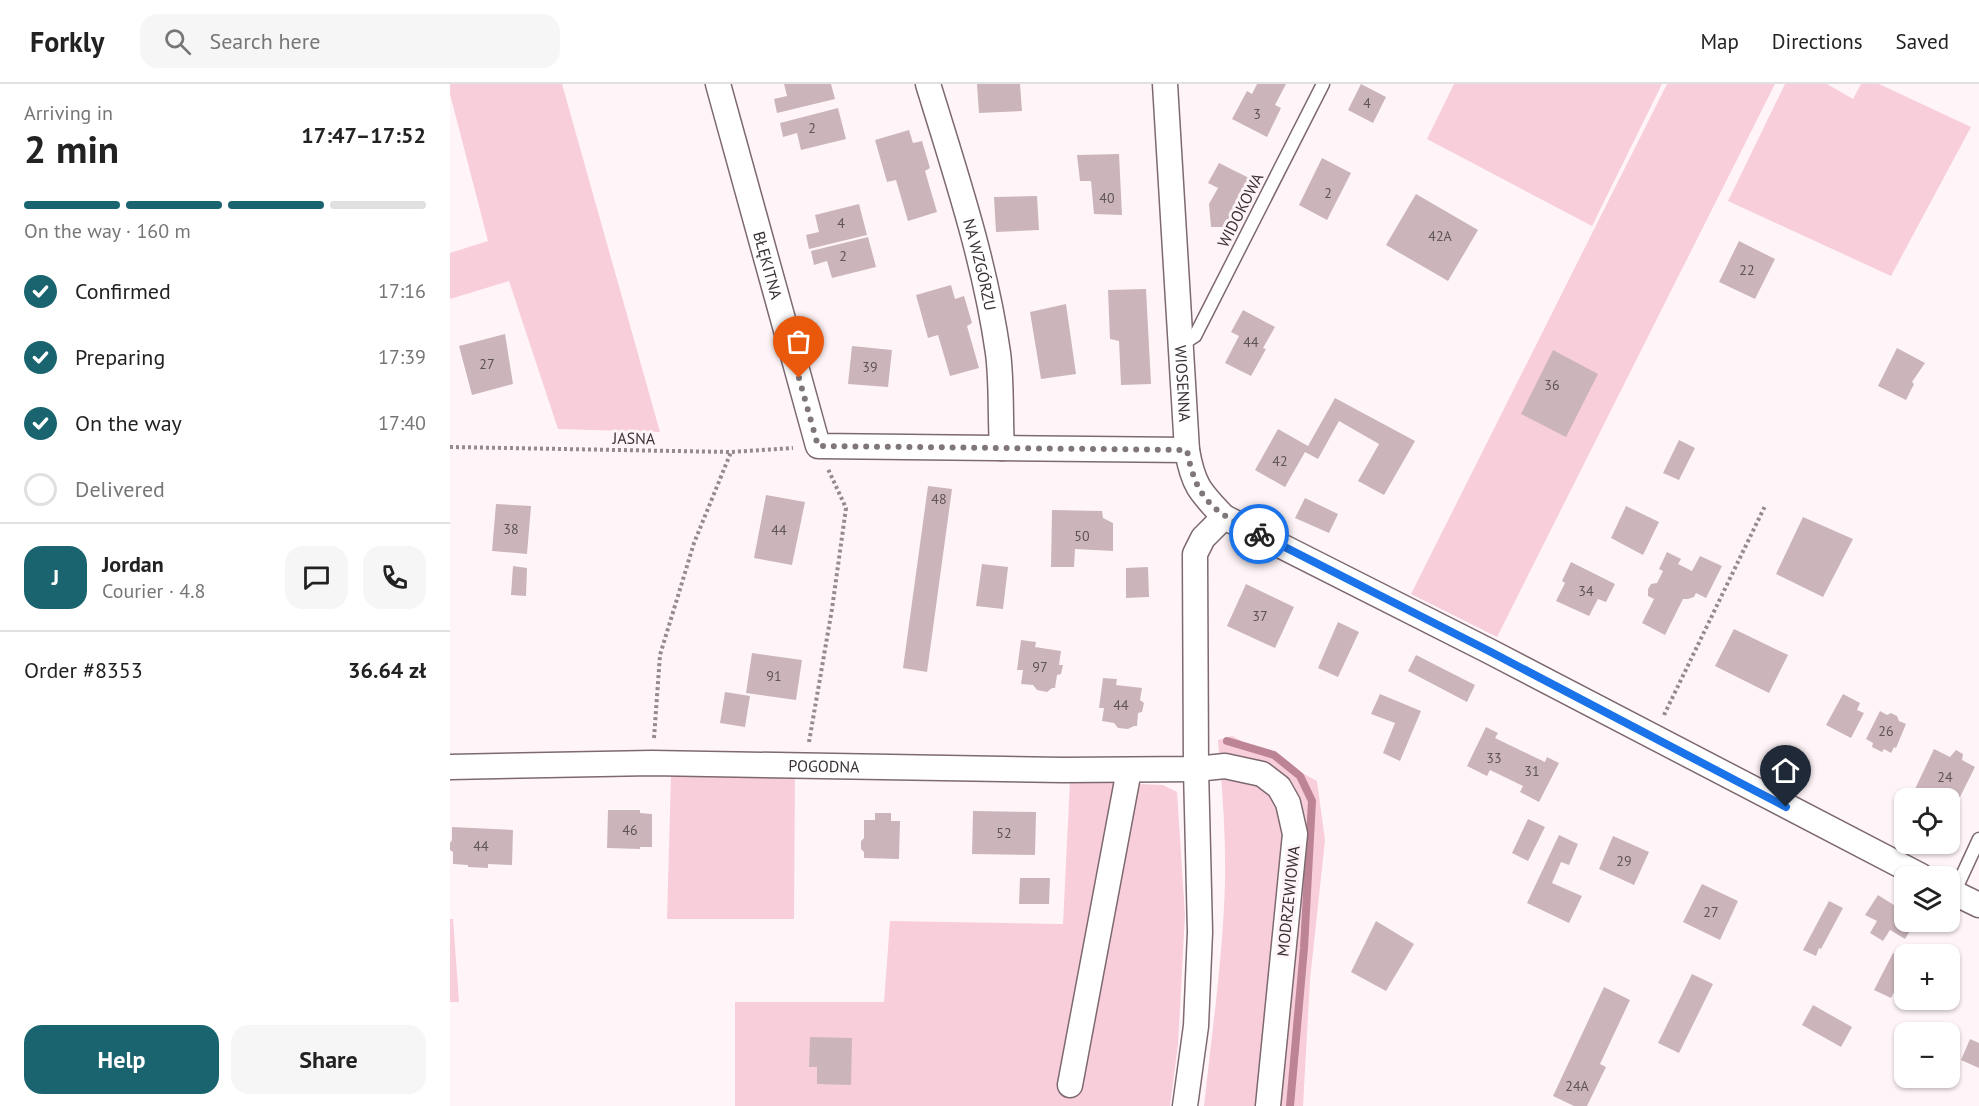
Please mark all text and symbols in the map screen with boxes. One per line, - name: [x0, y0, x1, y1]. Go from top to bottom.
- search box: [140, 14, 560, 68]
- text: Forkly: [30, 23, 104, 60]
- icon: search: [161, 25, 194, 58]
- text: Search here: [209, 27, 320, 55]
- text: Map: [1700, 28, 1739, 55]
- text: Directions: [1772, 28, 1863, 55]
- text: Saved: [1896, 28, 1949, 55]
- house number: 4: [1363, 94, 1371, 112]
- text: Arriving in: [24, 100, 113, 126]
- house number: 3: [1253, 105, 1261, 123]
- house number: 2: [808, 119, 816, 137]
- text: 17:47–17:52: [301, 121, 426, 149]
- text: 2 min: [24, 123, 119, 174]
- street label: WIDOKOWA: [1213, 169, 1268, 251]
- house number: 2: [1324, 184, 1332, 202]
- house number: 40: [1099, 189, 1115, 207]
- house number: 4: [837, 214, 845, 232]
- street label: NA WZGÓRZU: [959, 216, 1001, 312]
- text: On the way · 160 m: [24, 218, 191, 244]
- house number: 42A: [1428, 227, 1453, 245]
- street label: BŁĘKITNA: [749, 229, 787, 302]
- house number: 2: [839, 247, 847, 265]
- house number: 22: [1739, 261, 1755, 279]
- icon: check: [24, 275, 57, 308]
- text: Confirmed: [75, 277, 171, 305]
- text: 17:16: [378, 278, 426, 304]
- pin: [773, 316, 824, 378]
- icon: bag: [782, 325, 815, 358]
- house number: 44: [1243, 333, 1259, 351]
- icon: check: [24, 341, 57, 374]
- text: Preparing: [75, 343, 165, 371]
- text: 17:39: [378, 344, 426, 370]
- street label: WIOSENNA: [1171, 344, 1195, 423]
- house number: 27: [479, 355, 495, 373]
- house number: 39: [862, 358, 878, 376]
- house number: 36: [1544, 376, 1560, 394]
- icon: check: [24, 407, 57, 440]
- text: On the way: [75, 409, 182, 437]
- text: 17:40: [378, 410, 426, 436]
- street label: JASNA: [612, 428, 656, 448]
- house number: 42: [1272, 452, 1288, 470]
- text: Delivered: [75, 475, 165, 503]
- house number: 48: [931, 490, 947, 508]
- courier: [1229, 504, 1289, 564]
- icon: bike: [1243, 518, 1276, 551]
- house number: 38: [503, 520, 519, 538]
- house number: 44: [771, 521, 787, 539]
- house number: 50: [1074, 527, 1090, 545]
- button: chat: [285, 546, 348, 609]
- button: phone: [363, 546, 426, 609]
- text: Jordan: [102, 550, 164, 578]
- text: J: [52, 563, 59, 591]
- text: Courier · 4.8: [102, 578, 205, 604]
- house number: 34: [1578, 582, 1594, 600]
- house number: 37: [1252, 607, 1268, 625]
- text: Order #8353: [24, 656, 143, 684]
- text: 36.64 zł: [348, 656, 426, 684]
- house number: 97: [1032, 658, 1048, 676]
- house number: 91: [766, 667, 782, 685]
- house number: 44: [1113, 696, 1129, 714]
- house number: 26: [1878, 722, 1894, 740]
- pin: [1760, 745, 1811, 807]
- house number: 33: [1486, 749, 1502, 767]
- icon: home: [1769, 754, 1802, 787]
- street label: POGODNA: [788, 755, 860, 777]
- house number: 31: [1524, 762, 1540, 780]
- house number: 24: [1937, 768, 1953, 786]
- map controls: [1894, 788, 1960, 1088]
- button: locate: [1894, 788, 1960, 854]
- house number: 46: [622, 821, 638, 839]
- house number: 52: [996, 824, 1012, 842]
- house number: 44: [473, 837, 489, 855]
- street label: MODRZEWIOWA: [1272, 844, 1304, 957]
- house number: 29: [1616, 852, 1632, 870]
- button: layers: [1894, 866, 1960, 932]
- house number: 27: [1703, 903, 1719, 921]
- button: +: [1894, 944, 1960, 1010]
- button: −: [1894, 1022, 1960, 1088]
- button: Help: [24, 1025, 219, 1094]
- button: Share: [231, 1025, 426, 1094]
- house number: 24A: [1565, 1077, 1590, 1095]

